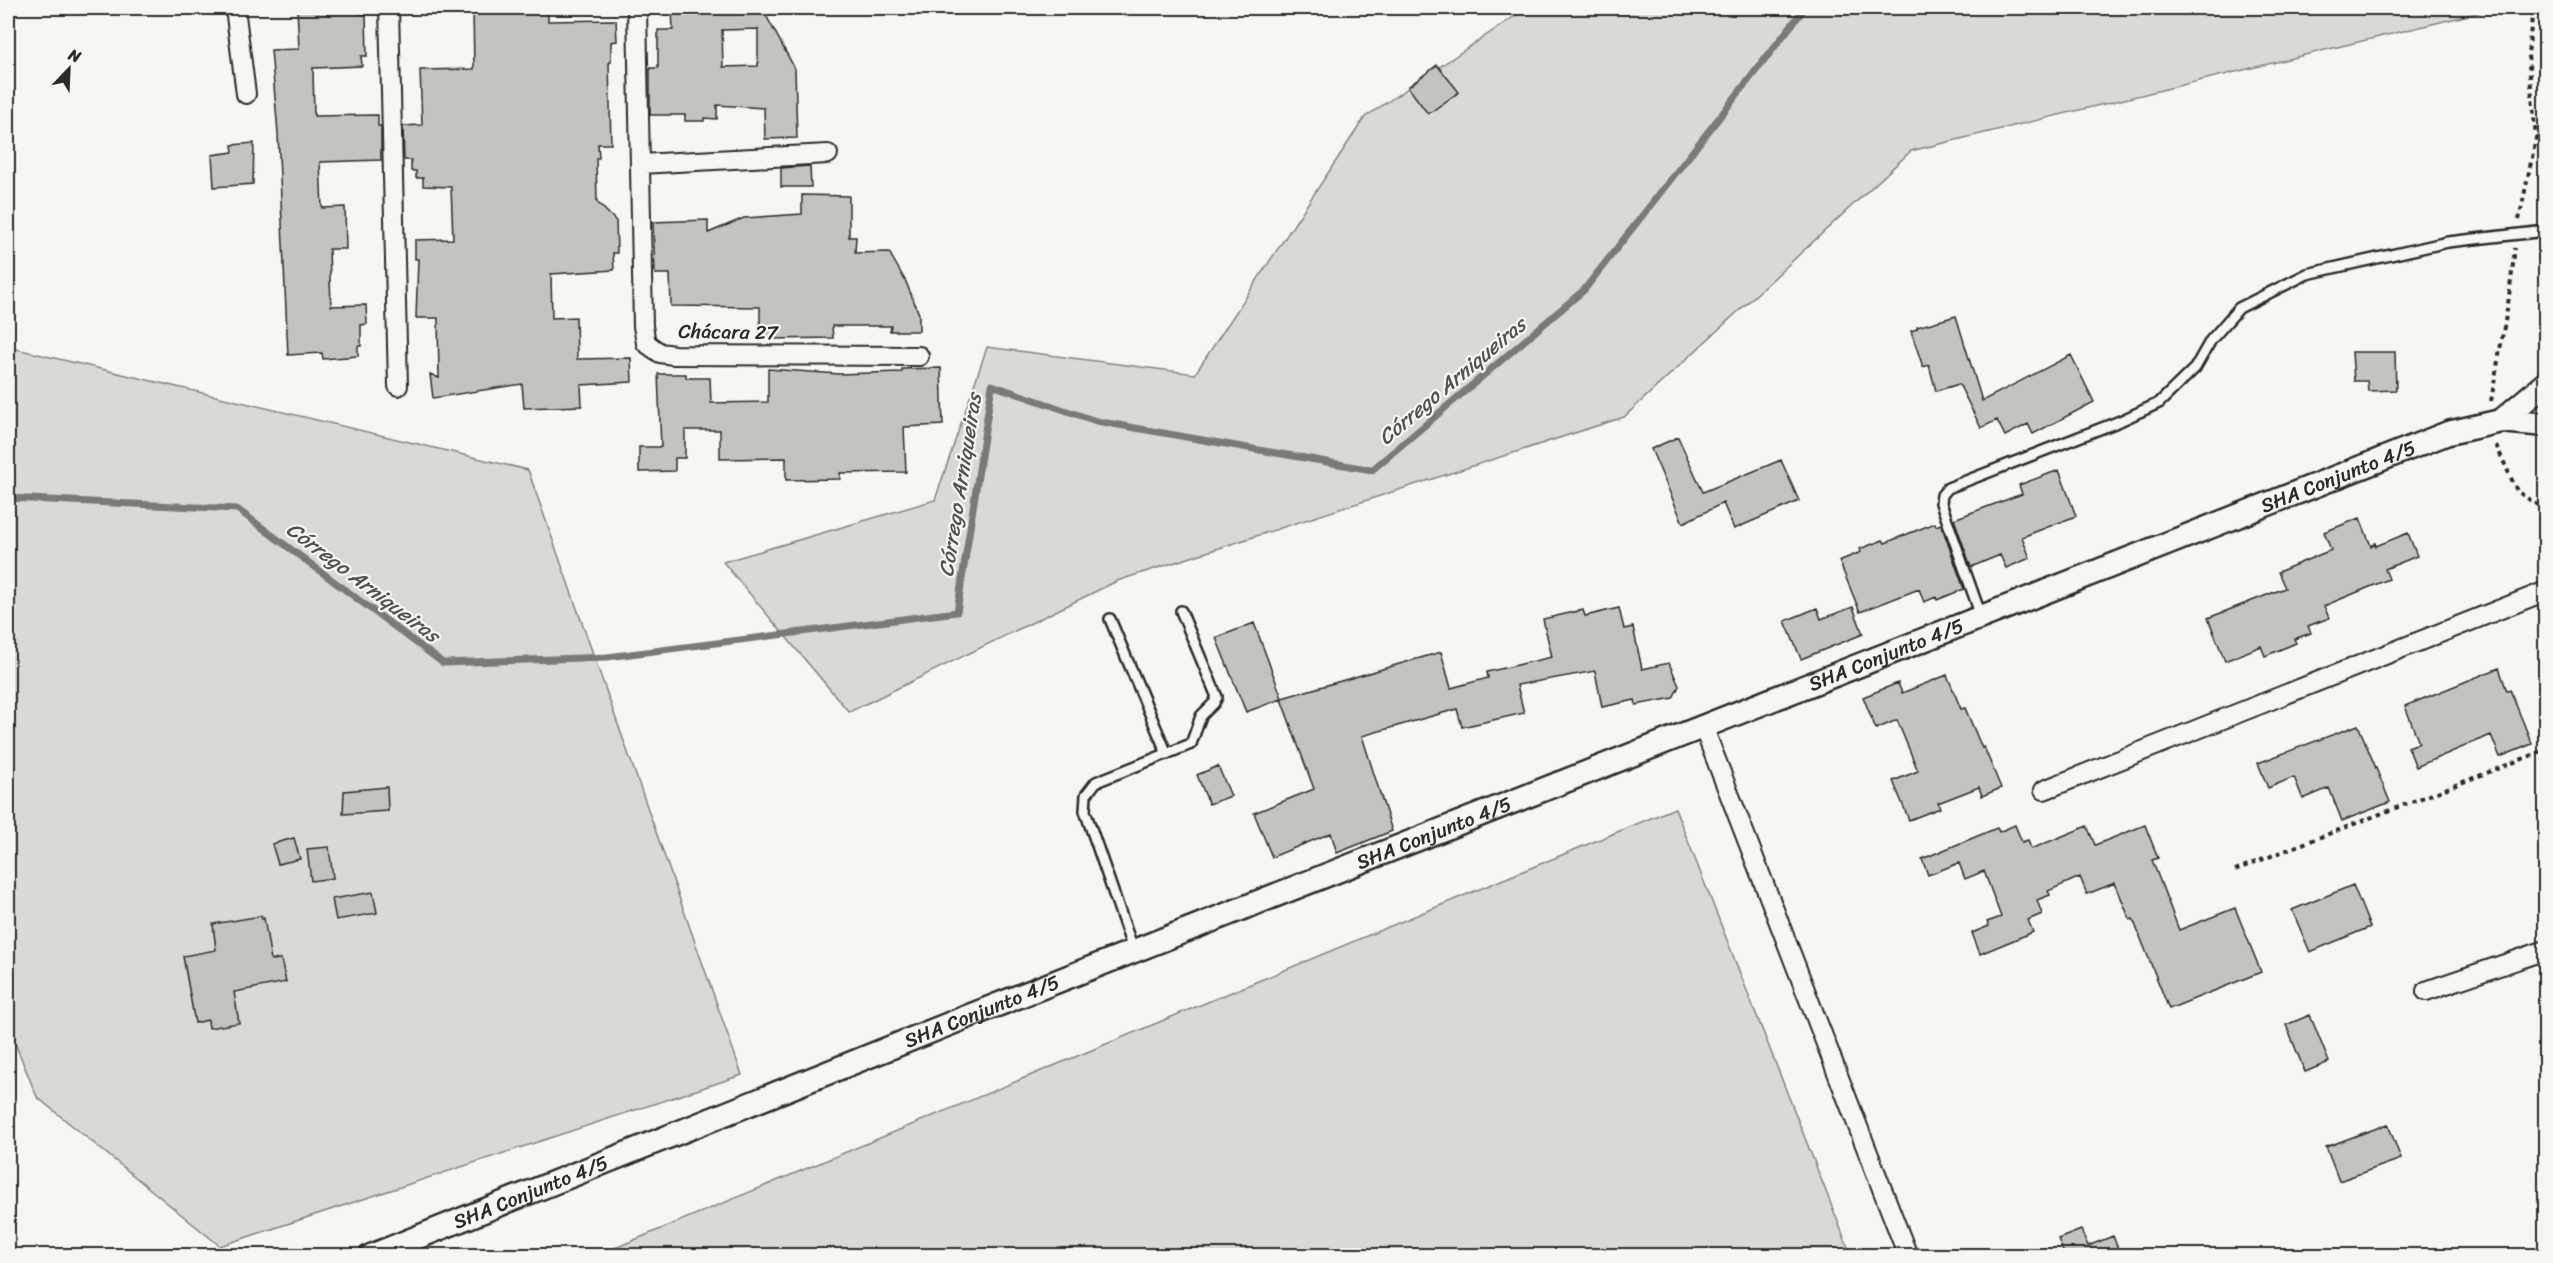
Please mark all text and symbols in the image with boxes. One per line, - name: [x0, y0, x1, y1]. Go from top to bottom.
- north arrow: [39, 39, 99, 99]
- text: N: [63, 40, 86, 72]
- water label: Córrego Arniqueiras: [1369, 306, 1537, 455]
- street label: Chácara 27: [678, 314, 780, 350]
- water label: Córrego Arniqueiras: [927, 388, 994, 579]
- street label: SHA Conjunto 4/5: [2255, 430, 2421, 523]
- water label: Córrego Arniqueiras: [278, 511, 450, 654]
- street label: SHA Conjunto 4/5: [1803, 608, 1969, 701]
- street label: SHA Conjunto 4/5: [1351, 786, 1517, 879]
- street label: SHA Conjunto 4/5: [899, 965, 1065, 1058]
- street label: SHA Conjunto 4/5: [448, 1145, 614, 1239]

